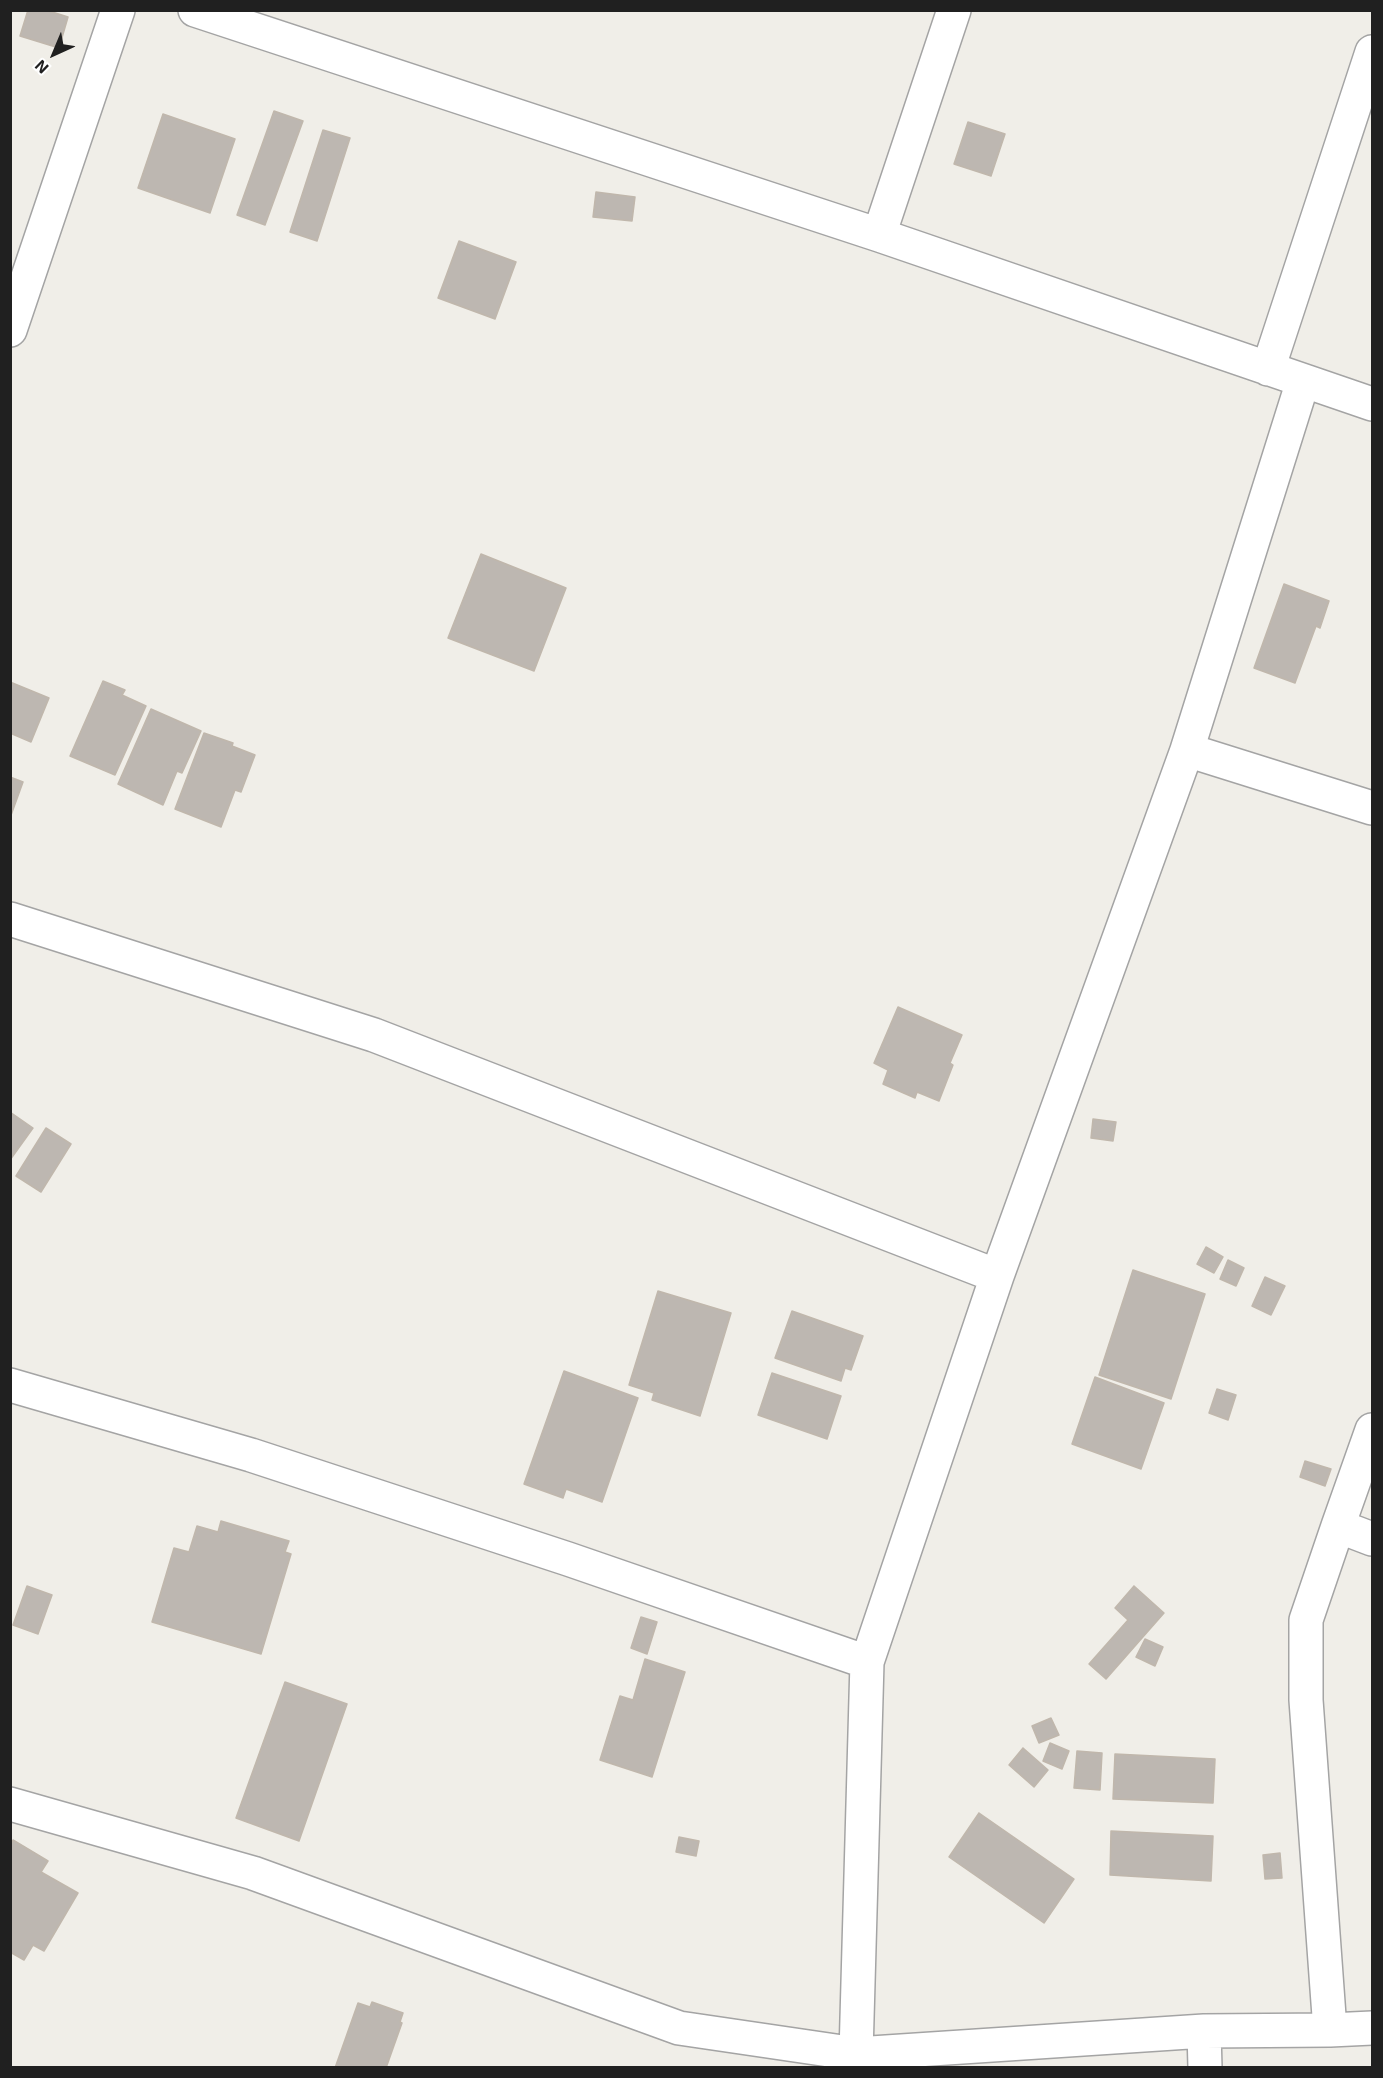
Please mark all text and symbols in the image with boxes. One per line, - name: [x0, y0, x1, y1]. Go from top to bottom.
- north arrow: [24, 24, 84, 84]
- text: N: [30, 56, 52, 78]

